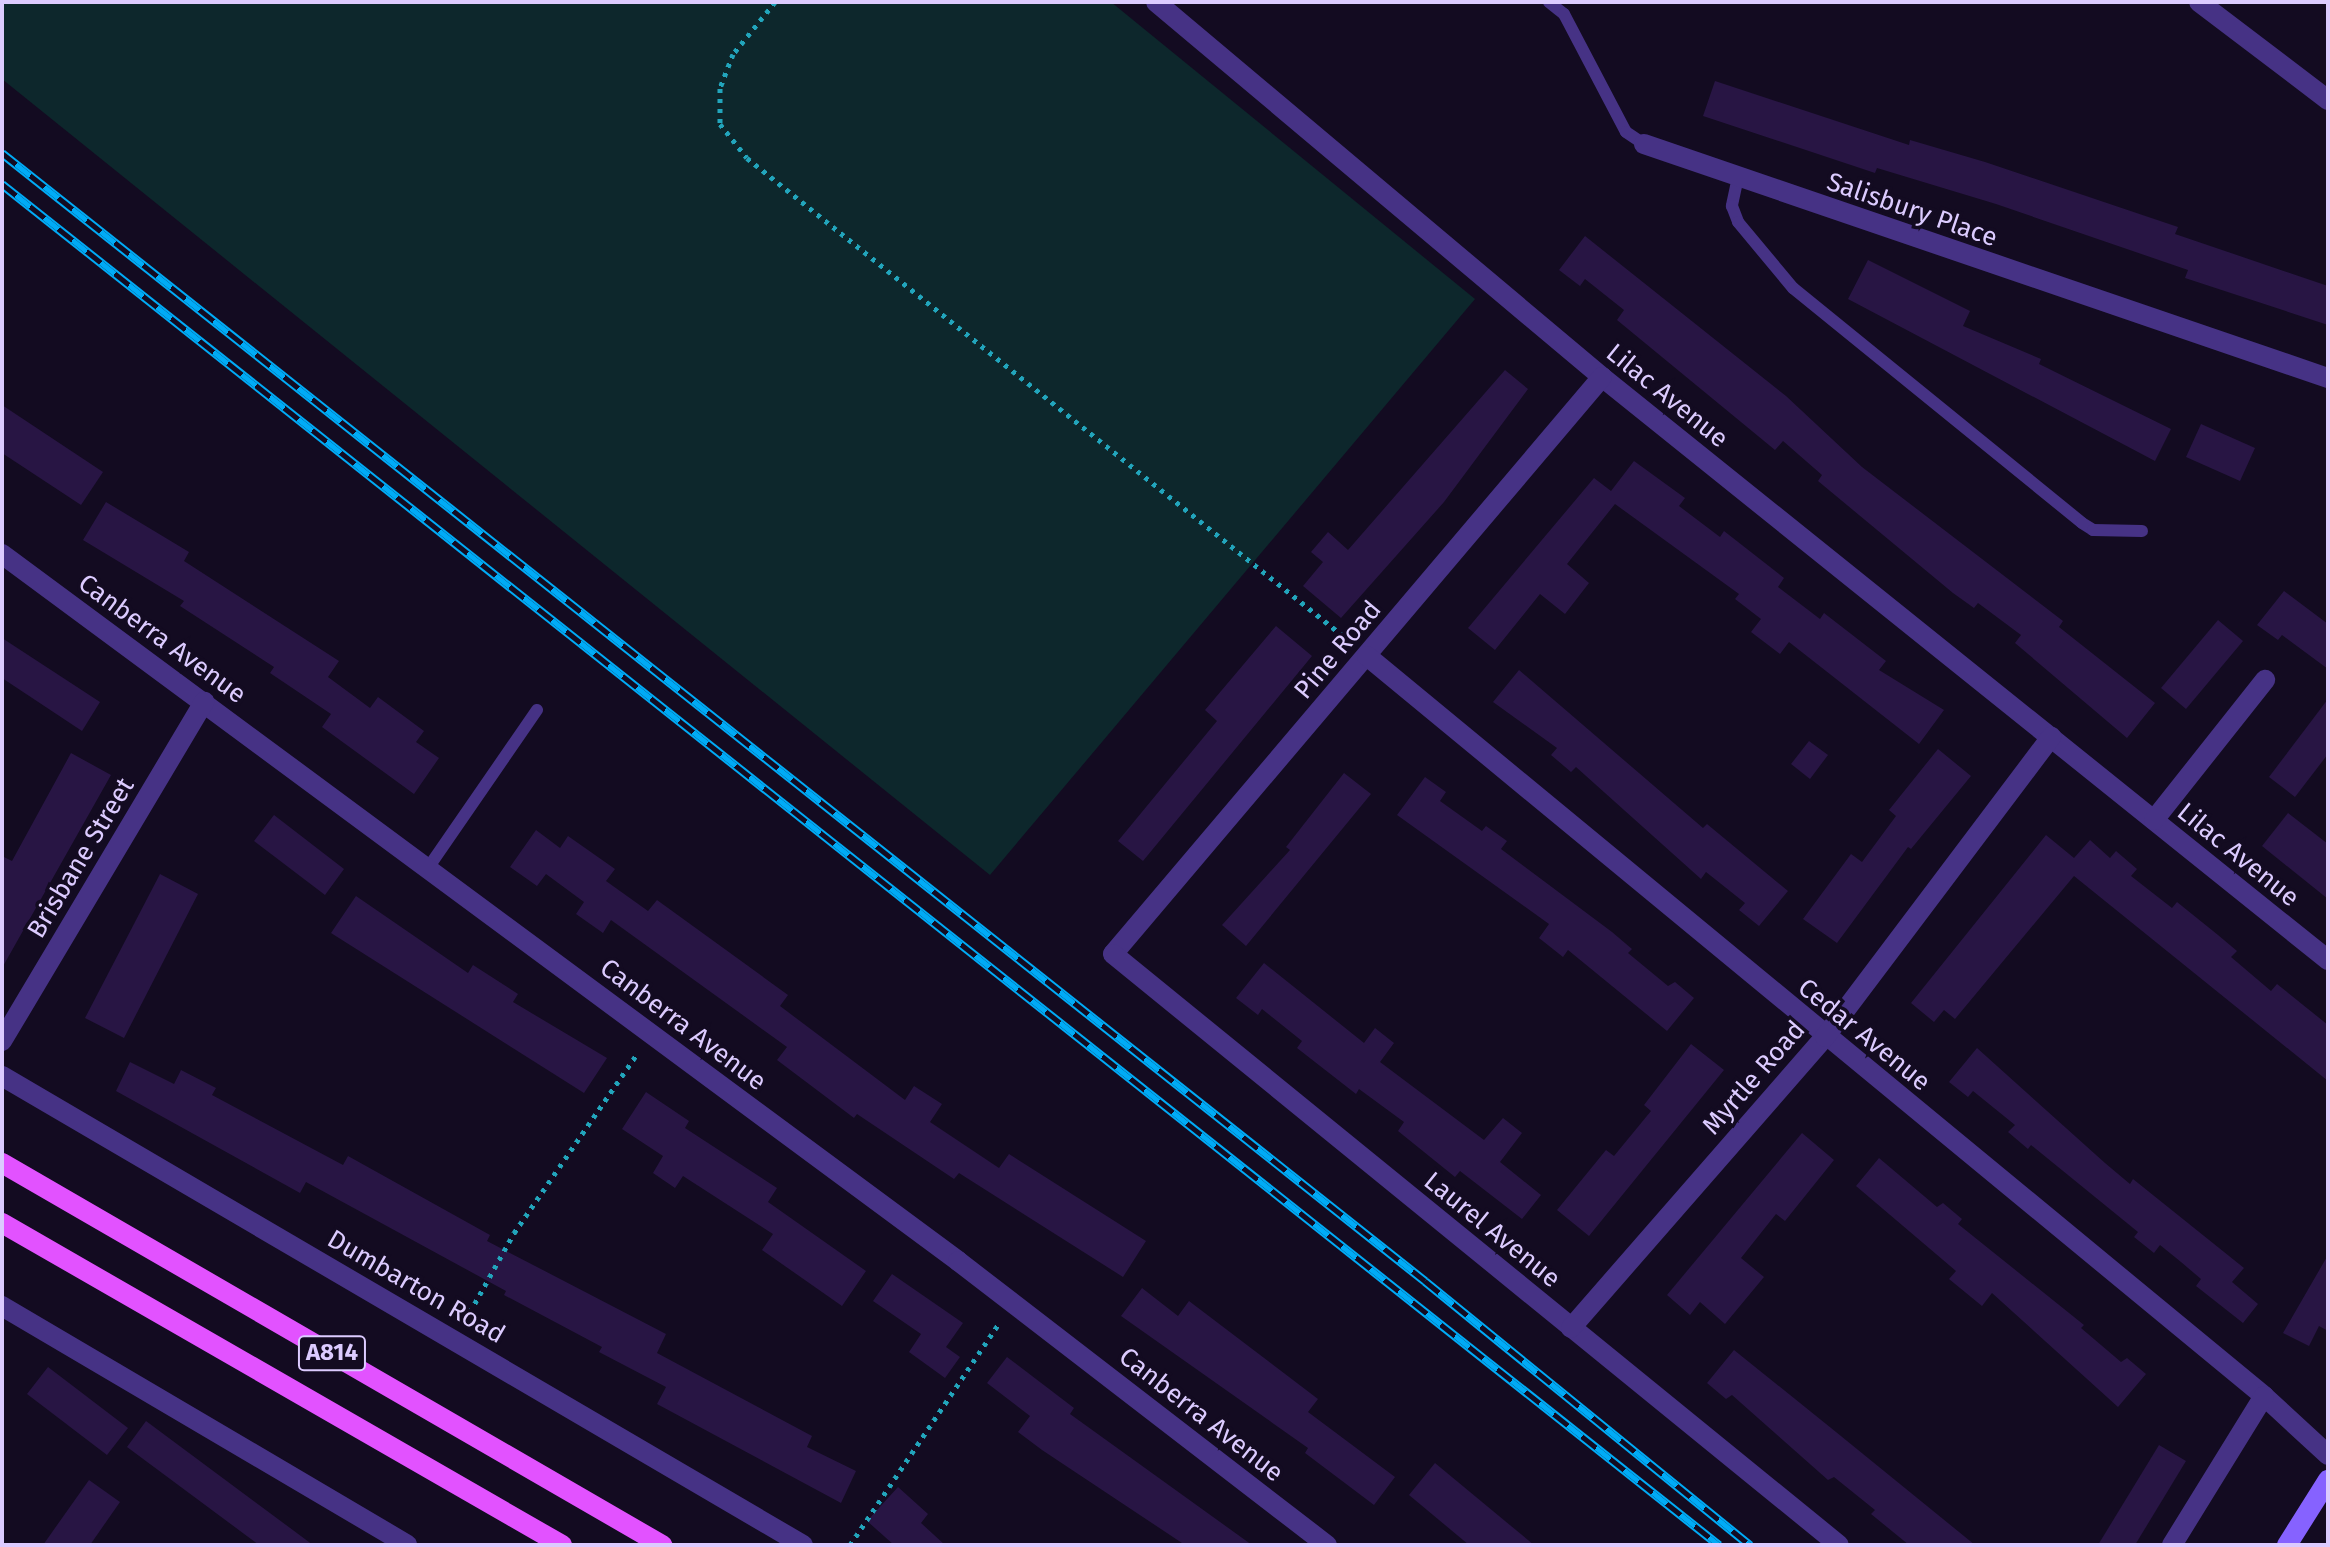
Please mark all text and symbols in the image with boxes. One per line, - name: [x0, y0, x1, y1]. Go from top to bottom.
- street label: Salisbury Place: [1823, 166, 2001, 254]
- street label: Lilac Avenue: [1600, 337, 1734, 455]
- street label: Canberra Avenue: [72, 568, 252, 710]
- street label: Pine Road: [1288, 595, 1388, 705]
- street label: Brisbane Street: [21, 772, 141, 944]
- street label: Lilac Avenue: [2171, 796, 2305, 914]
- street label: Canberra Avenue: [594, 952, 772, 1098]
- street label: Cedar Avenue: [1792, 972, 1936, 1098]
- street label: Myrtle Road: [1696, 1015, 1812, 1141]
- street label: Laurel Avenue: [1418, 1166, 1566, 1294]
- street label: Dumbarton Road: [322, 1224, 510, 1350]
- road number: A814: [296, 1333, 368, 1373]
- street label: Canberra Avenue: [1113, 1341, 1289, 1489]

